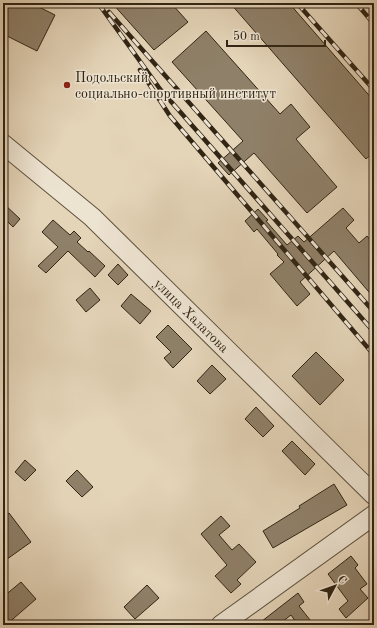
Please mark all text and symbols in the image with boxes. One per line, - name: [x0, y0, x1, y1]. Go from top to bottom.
- scale bar: [227, 22, 325, 48]
- text: 50 m: [233, 30, 260, 43]
- place label: Подольский социально-спортивный институт: [75, 71, 276, 101]
- marker: Подольский социально-спортивный институт: [62, 80, 72, 90]
- street label: улица Халатова: [151, 276, 231, 356]
- north arrow: [315, 566, 355, 606]
- text: С: [335, 574, 348, 587]

